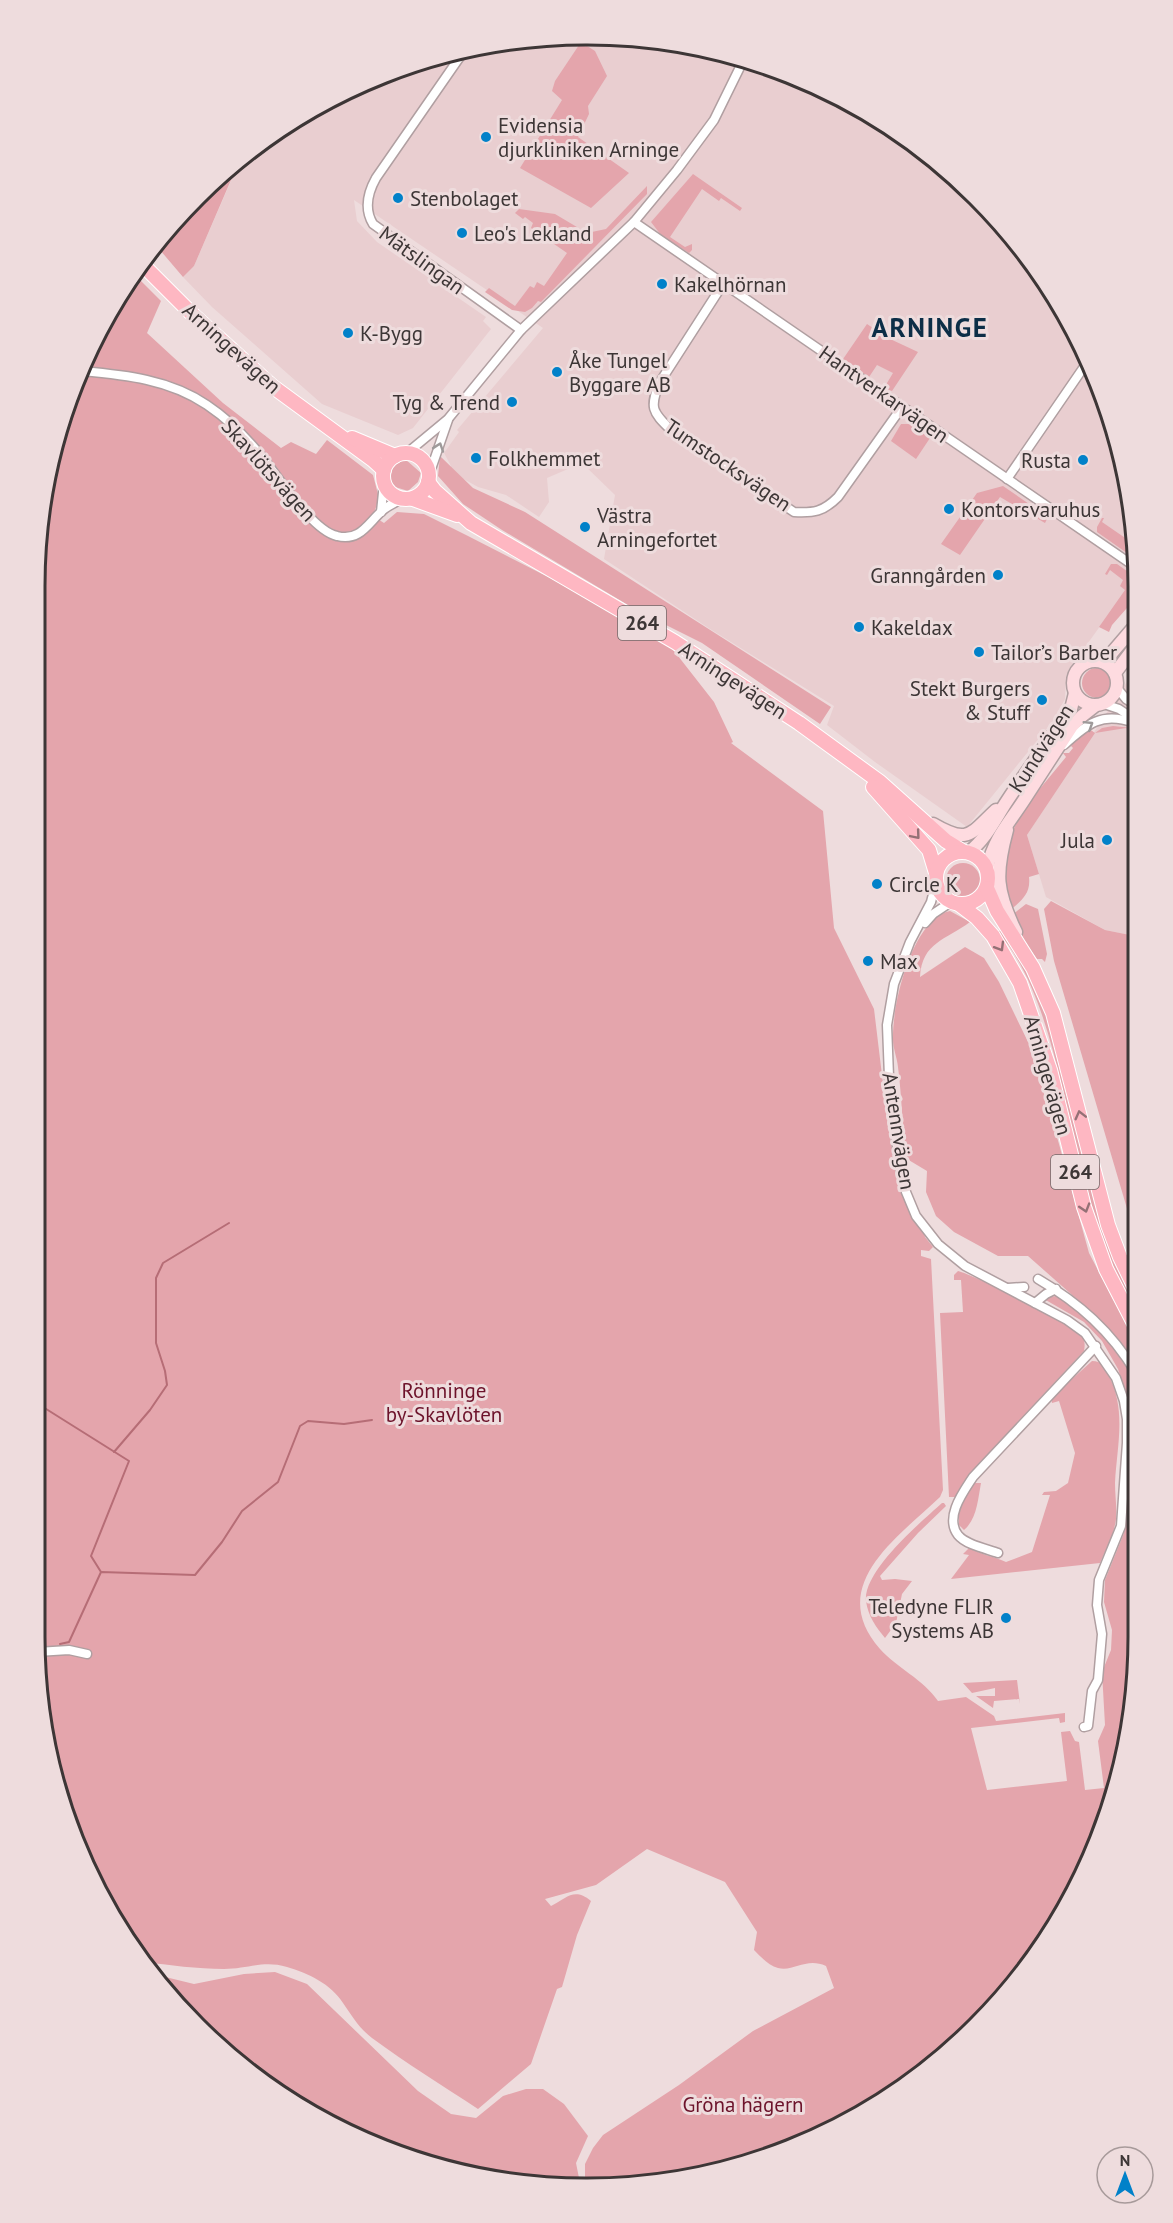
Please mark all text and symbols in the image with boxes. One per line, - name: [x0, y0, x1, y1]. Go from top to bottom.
- place label: Evidensia djurkliniken Arninge: [498, 112, 679, 163]
- marker: Evidensia djurkliniken Arninge: [479, 130, 493, 144]
- place label: Stenbolaget: [410, 185, 518, 212]
- marker: Stenbolaget: [391, 191, 405, 205]
- street label: Mätslingan: [374, 220, 470, 300]
- place label: Leo's Lekland: [474, 220, 592, 247]
- marker: Leo's Lekland: [455, 226, 469, 240]
- place label: Kakelhörnan: [674, 271, 787, 298]
- marker: Kakelhörnan: [655, 277, 669, 291]
- street label: Arningevägen: [177, 297, 287, 399]
- district label: ARNINGE: [872, 310, 988, 344]
- place label: K-Bygg: [360, 320, 423, 347]
- marker: K-Bygg: [341, 326, 355, 340]
- street label: Hantverkarvägen: [814, 339, 954, 449]
- place label: Åke Tungel Byggare AB: [569, 347, 671, 398]
- marker: Åke Tungel Byggare AB: [550, 365, 564, 379]
- place label: Tyg & Trend: [393, 389, 500, 416]
- marker: Tyg & Trend: [505, 395, 519, 409]
- street label: Skavlötsvägen: [216, 413, 322, 527]
- street label: Tumstocksvägen: [659, 413, 797, 517]
- one-way arrow: [431, 442, 444, 453]
- place label: Folkhemmet: [488, 445, 600, 472]
- place label: Rusta: [1021, 447, 1071, 474]
- marker: Folkhemmet: [469, 451, 483, 465]
- marker: Rusta: [1076, 453, 1090, 467]
- place label: Kontorsvaruhus: [961, 496, 1100, 523]
- place label: Västra Arningefortet: [596, 502, 717, 553]
- marker: Kontorsvaruhus: [942, 502, 956, 516]
- marker: Västra Arningefortet: [578, 520, 592, 534]
- place label: Granngården: [870, 562, 986, 589]
- marker: Granngården: [991, 568, 1005, 582]
- road number: 264: [618, 606, 666, 640]
- place label: Kakeldax: [871, 614, 953, 641]
- marker: Kakeldax: [852, 620, 866, 634]
- street label: Arningevägen: [674, 635, 792, 725]
- place label: Tailor’s Barber: [991, 639, 1117, 666]
- marker: Tailor’s Barber: [972, 645, 986, 659]
- place label: Stekt Burgers & Stuff: [910, 675, 1031, 726]
- marker: Stekt Burgers & Stuff: [1035, 693, 1049, 707]
- street label: Kundvägen: [1002, 699, 1080, 797]
- one-way arrow: [1083, 720, 1093, 732]
- place label: Jula: [1060, 827, 1095, 854]
- one-way arrow: [909, 828, 920, 839]
- marker: Jula: [1100, 833, 1114, 847]
- place label: Circle K: [889, 871, 959, 898]
- marker: Circle K: [870, 877, 884, 891]
- one-way arrow: [993, 941, 1005, 951]
- place label: Max: [880, 948, 918, 975]
- marker: Max: [861, 954, 875, 968]
- street label: Arningevägen: [1018, 1012, 1078, 1138]
- street label: Antennvägen: [876, 1070, 922, 1192]
- one-way arrow: [1075, 1110, 1088, 1120]
- road number: 264: [1051, 1155, 1099, 1189]
- one-way arrow: [1078, 1202, 1090, 1213]
- park label: Rönninge by-Skavlöten: [386, 1377, 502, 1428]
- place label: Teledyne FLIR Systems AB: [868, 1593, 994, 1644]
- marker: Teledyne FLIR Systems AB: [999, 1611, 1013, 1625]
- park label: Gröna hägern: [682, 2091, 804, 2118]
- north arrow: [1095, 2145, 1155, 2205]
- text: N: [1120, 2150, 1130, 2170]

